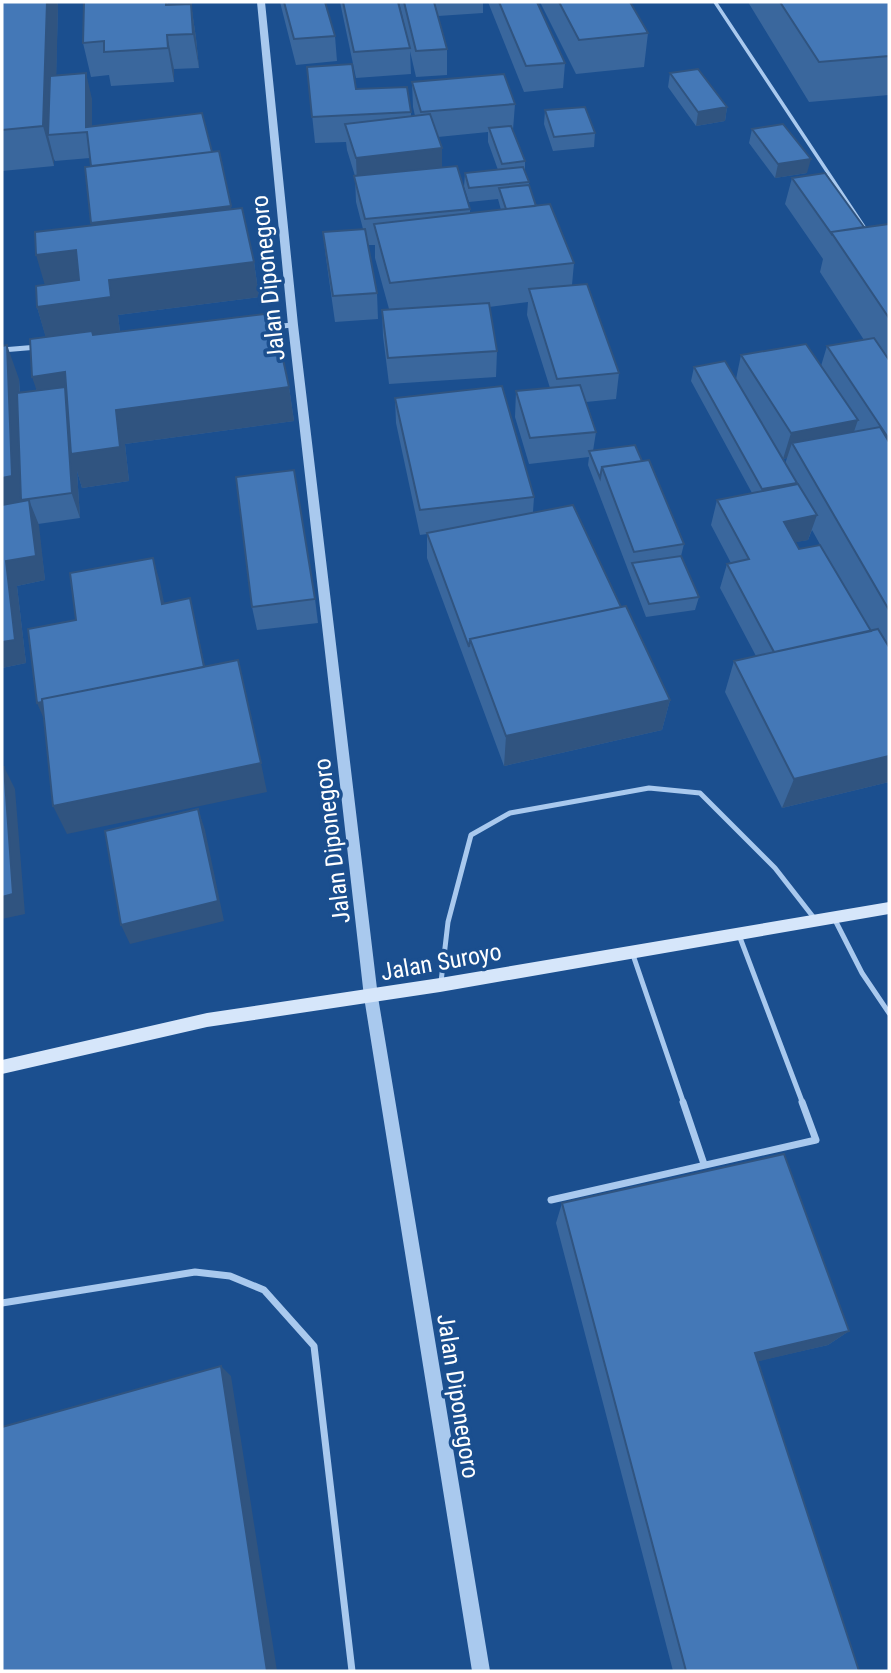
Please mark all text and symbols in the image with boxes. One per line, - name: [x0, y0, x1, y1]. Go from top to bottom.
- street label: Jalan Diponegoro: [245, 194, 291, 362]
- street label: Jalan Diponegoro: [308, 757, 356, 925]
- street label: Jalan Suroyo: [378, 938, 504, 986]
- street label: Jalan Diponegoro: [431, 1312, 485, 1480]

